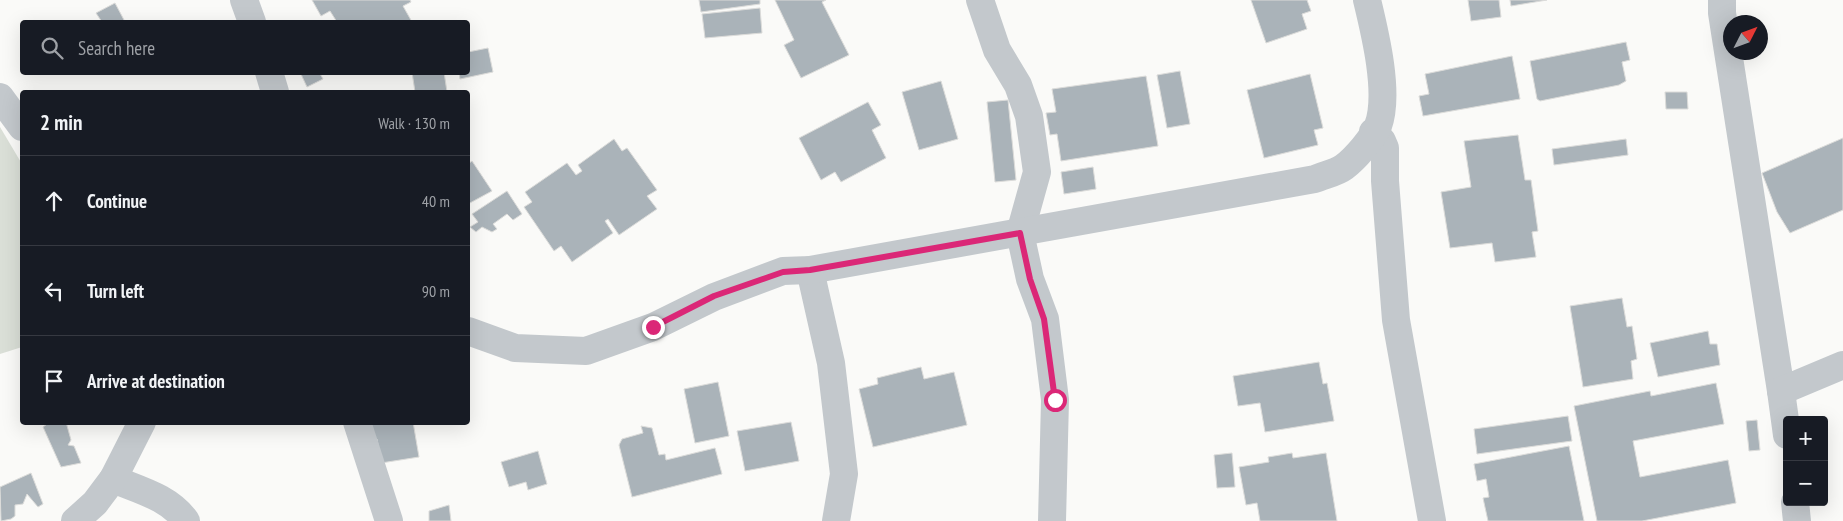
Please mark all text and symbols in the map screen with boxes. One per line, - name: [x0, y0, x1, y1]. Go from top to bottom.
- north arrow: [1723, 15, 1768, 60]
- search box: [20, 20, 470, 75]
- icon: search: [38, 34, 66, 62]
- text: Search here: [78, 36, 155, 60]
- text: 2 min: [40, 109, 82, 136]
- text: Walk · 130 m: [378, 113, 450, 133]
- icon: ahead: [40, 187, 68, 215]
- text: Continue: [87, 189, 147, 213]
- text: 40 m: [422, 191, 450, 211]
- icon: left: [40, 277, 68, 305]
- text: Turn left: [87, 279, 144, 303]
- text: 90 m: [422, 281, 450, 301]
- route end: [642, 316, 665, 339]
- icon: arrive: [40, 367, 68, 395]
- text: Arrive at destination: [87, 369, 225, 393]
- route start: [1044, 389, 1067, 412]
- map controls: [1783, 416, 1828, 506]
- button: +: [1783, 416, 1828, 461]
- button: −: [1783, 461, 1828, 506]

